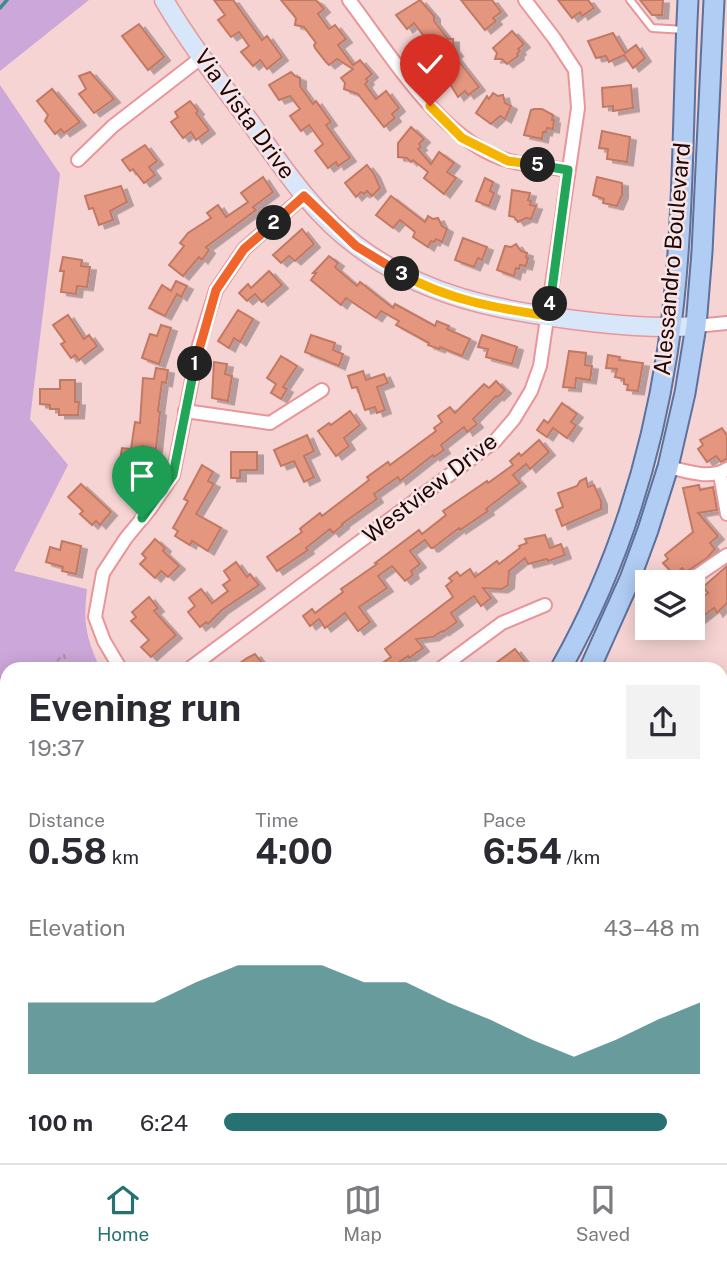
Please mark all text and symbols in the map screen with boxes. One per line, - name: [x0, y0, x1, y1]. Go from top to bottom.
- pin: [400, 34, 460, 106]
- street label: Via Vista Drive: [189, 44, 301, 184]
- icon: check: [411, 45, 449, 83]
- street label: Alessandro Boulevard: [648, 141, 695, 377]
- pin: 5: [520, 148, 556, 182]
- text: 5: [531, 153, 544, 175]
- pin: 2: [256, 206, 292, 241]
- text: 2: [267, 211, 280, 233]
- pin: 3: [384, 256, 420, 292]
- text: 3: [395, 262, 408, 284]
- pin: 4: [532, 286, 568, 322]
- text: 4: [543, 292, 556, 314]
- pin: 1: [178, 346, 212, 382]
- text: 1: [190, 352, 199, 374]
- street label: Westview Drive: [357, 427, 502, 548]
- pin: [112, 446, 172, 518]
- icon: arrive: [123, 457, 161, 495]
- map controls: [635, 570, 705, 640]
- button: layers: [635, 570, 705, 640]
- text: Evening run: [28, 685, 241, 730]
- button: share: [626, 685, 700, 759]
- text: 19:37: [28, 734, 85, 761]
- text: Distance: [28, 809, 105, 831]
- text: Time: [255, 809, 299, 831]
- text: Pace: [483, 809, 526, 831]
- text: 0.58: [28, 831, 107, 872]
- text: 4:00: [255, 831, 333, 872]
- text: 6:54: [483, 831, 562, 872]
- text: km: [107, 846, 139, 868]
- text: /km: [562, 846, 600, 868]
- text: Elevation: [28, 914, 126, 941]
- text: 43–48 m: [603, 914, 700, 941]
- text: 100 m: [28, 1109, 93, 1136]
- text: 6:24: [140, 1109, 188, 1136]
- tab: Home: [97, 1181, 149, 1245]
- tab: Map: [343, 1181, 382, 1245]
- tab: Saved: [576, 1181, 630, 1245]

